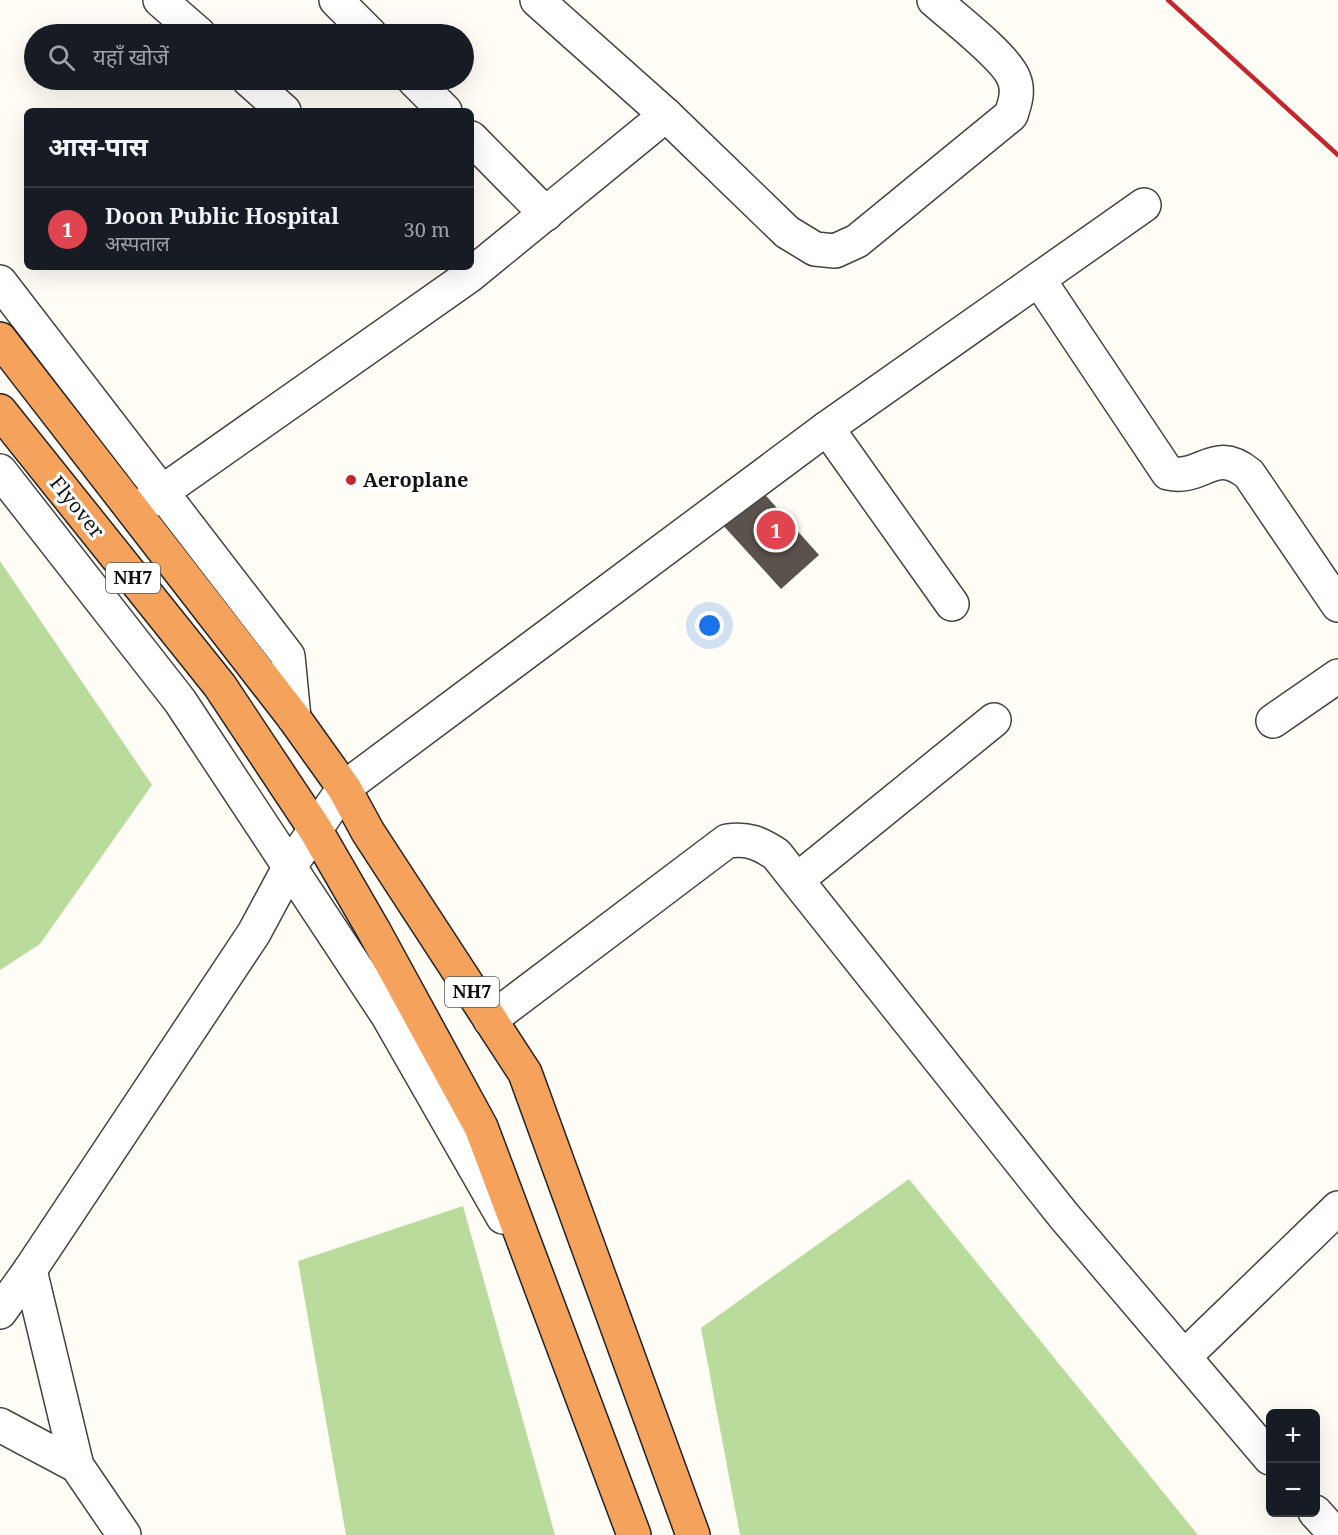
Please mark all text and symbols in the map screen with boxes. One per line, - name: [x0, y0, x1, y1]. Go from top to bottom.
- search box: [24, 24, 474, 90]
- icon: search: [45, 41, 78, 74]
- text: यहाँ खोजें: [93, 41, 169, 71]
- text: आस-पास: [48, 128, 148, 164]
- text: Doon Public Hospital: [105, 200, 339, 230]
- text: 1: [62, 216, 73, 243]
- text: 30 m: [404, 216, 450, 243]
- text: अस्पताल: [105, 230, 170, 257]
- place label: Aeroplane: [363, 466, 469, 493]
- street label: Flyover: [44, 470, 111, 544]
- marker: Aeroplane: [344, 473, 358, 487]
- pin: 1: [756, 508, 796, 552]
- road number: NH7: [106, 563, 160, 593]
- your location: [695, 611, 724, 640]
- road number: NH7: [445, 977, 499, 1007]
- map controls: [1266, 1409, 1320, 1517]
- button: +: [1266, 1409, 1320, 1463]
- button: −: [1266, 1463, 1320, 1517]

